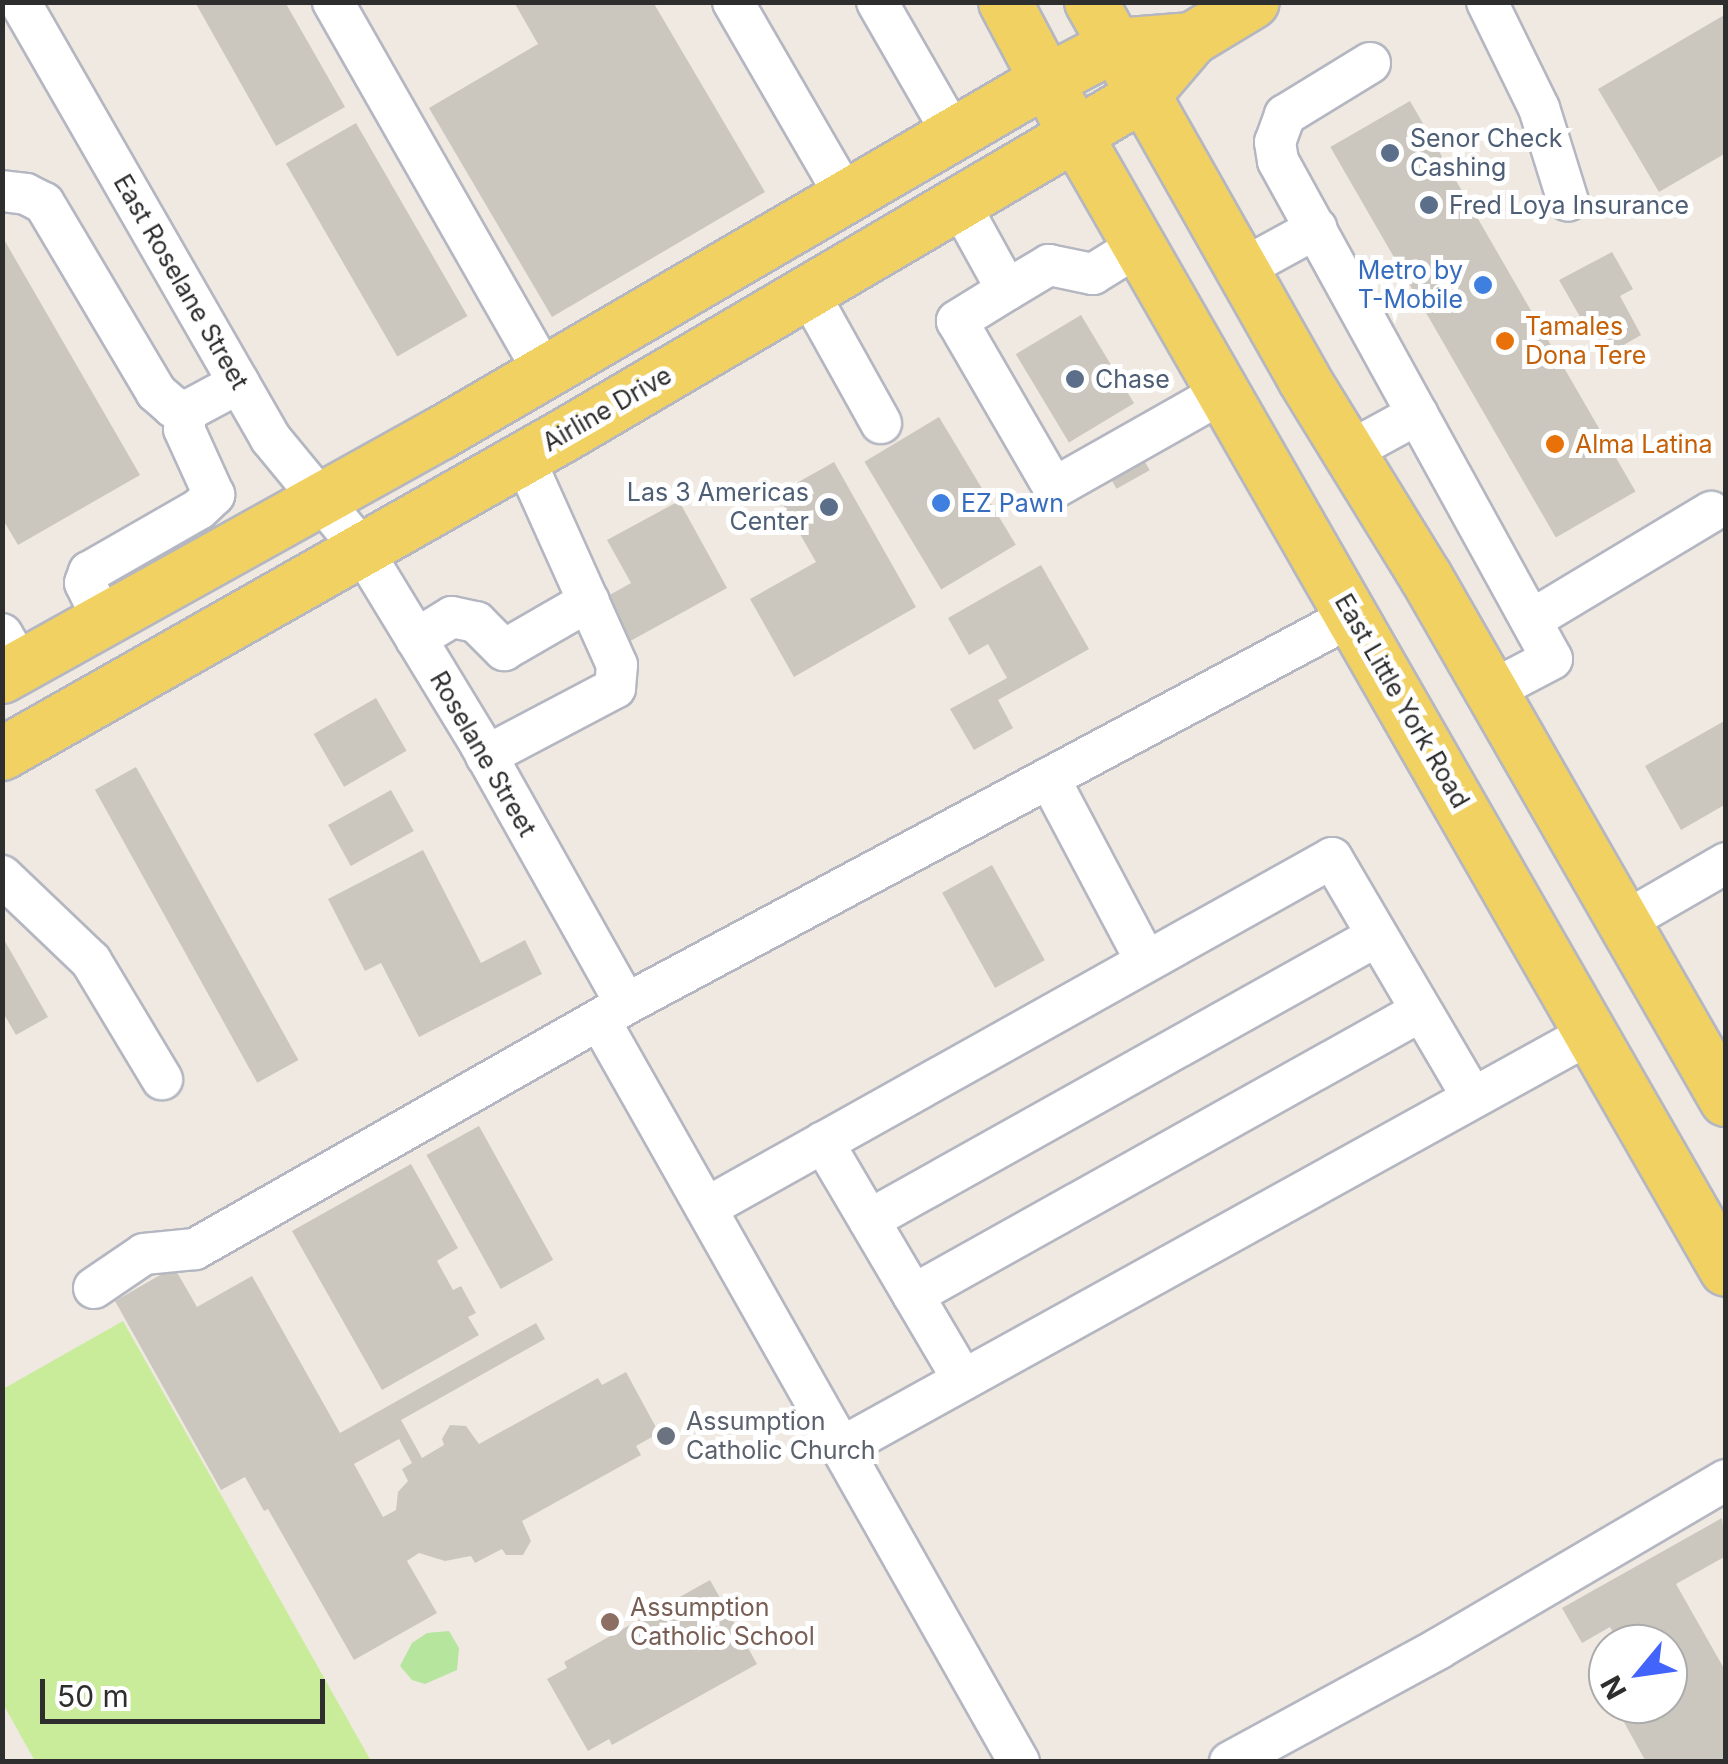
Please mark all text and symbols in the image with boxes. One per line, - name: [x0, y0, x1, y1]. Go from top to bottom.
- place label: Senor Check Cashing: [1410, 124, 1562, 183]
- marker: Senor Check Cashing: [1379, 142, 1401, 164]
- street label: East Roselane Street: [107, 169, 255, 395]
- place label: Fred Loya Insurance: [1449, 190, 1689, 220]
- marker: Fred Loya Insurance: [1418, 194, 1440, 216]
- place label: Metro by T-Mobile: [1358, 256, 1463, 315]
- marker: Metro by T-Mobile: [1472, 274, 1494, 296]
- place label: Tamales Dona Tere: [1525, 312, 1646, 371]
- marker: Tamales Dona Tere: [1494, 330, 1516, 352]
- street label: Airline Drive: [537, 360, 677, 458]
- place label: Chase: [1095, 364, 1170, 394]
- marker: Chase: [1064, 368, 1086, 390]
- place label: Alma Latina: [1575, 429, 1712, 459]
- marker: Alma Latina: [1544, 433, 1566, 455]
- place label: Las 3 Americas Center: [627, 478, 809, 537]
- place label: EZ Pawn: [961, 488, 1064, 518]
- marker: EZ Pawn: [930, 492, 952, 514]
- marker: Las 3 Americas Center: [818, 496, 840, 518]
- street label: East Little York Road: [1329, 589, 1475, 813]
- street label: Roselane Street: [424, 666, 542, 842]
- place label: Assumption Catholic Church: [686, 1407, 876, 1466]
- marker: Assumption Catholic Church: [655, 1425, 677, 1447]
- place label: Assumption Catholic School: [630, 1593, 815, 1652]
- marker: Assumption Catholic School: [599, 1611, 621, 1633]
- north arrow: [1588, 1624, 1688, 1724]
- scale bar: [45, 1659, 330, 1721]
- text: N: [1593, 1670, 1634, 1705]
- text: 50 m: [57, 1678, 129, 1714]

